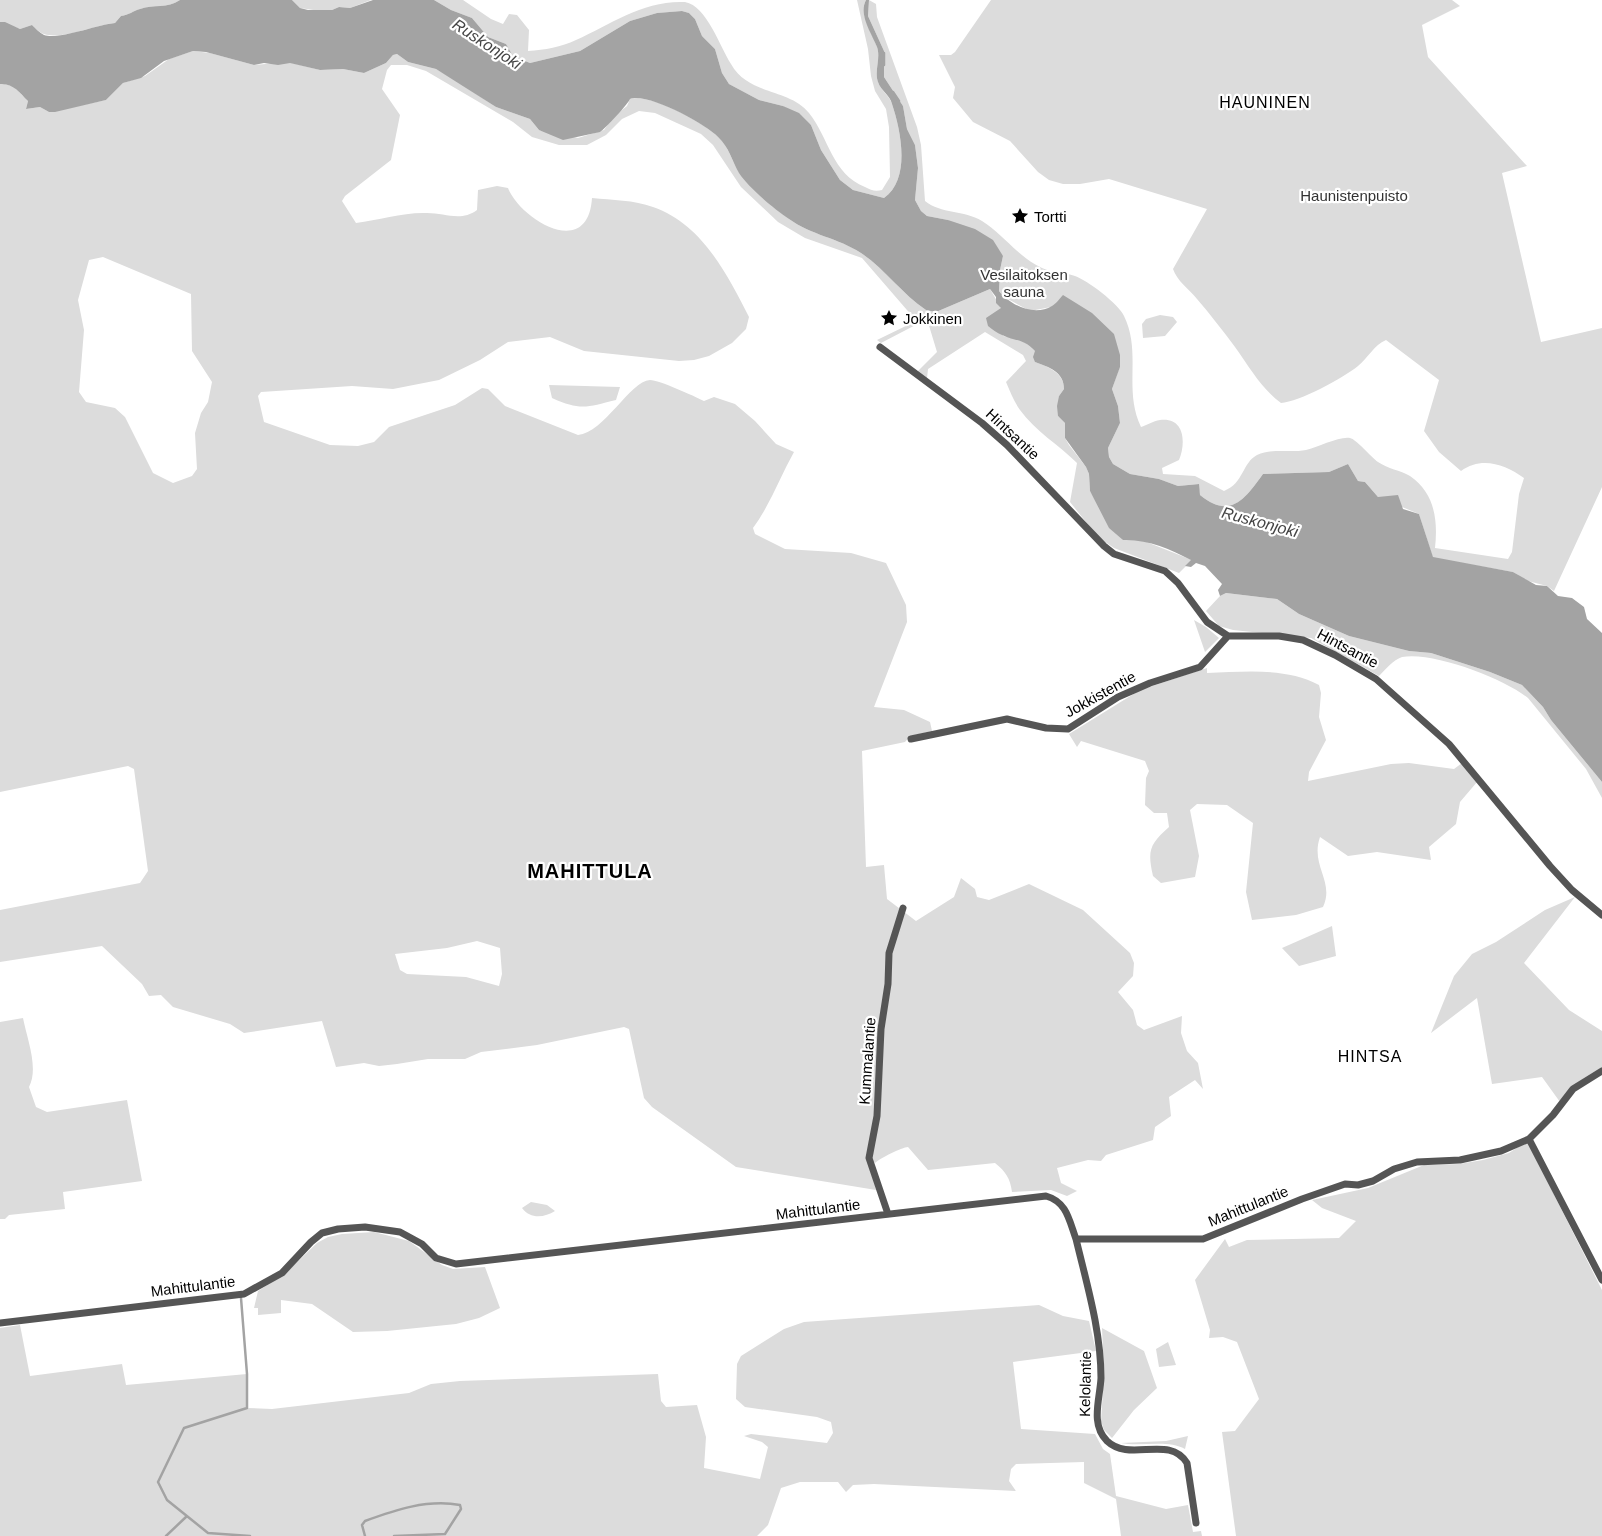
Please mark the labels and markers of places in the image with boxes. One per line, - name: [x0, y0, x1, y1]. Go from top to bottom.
- place icon: Tortti: [1010, 206, 1030, 226]
- place label: Tortti: [1034, 208, 1067, 225]
- place icon: Jokkinen: [879, 308, 899, 328]
- place label: Jokkinen: [903, 310, 962, 327]

